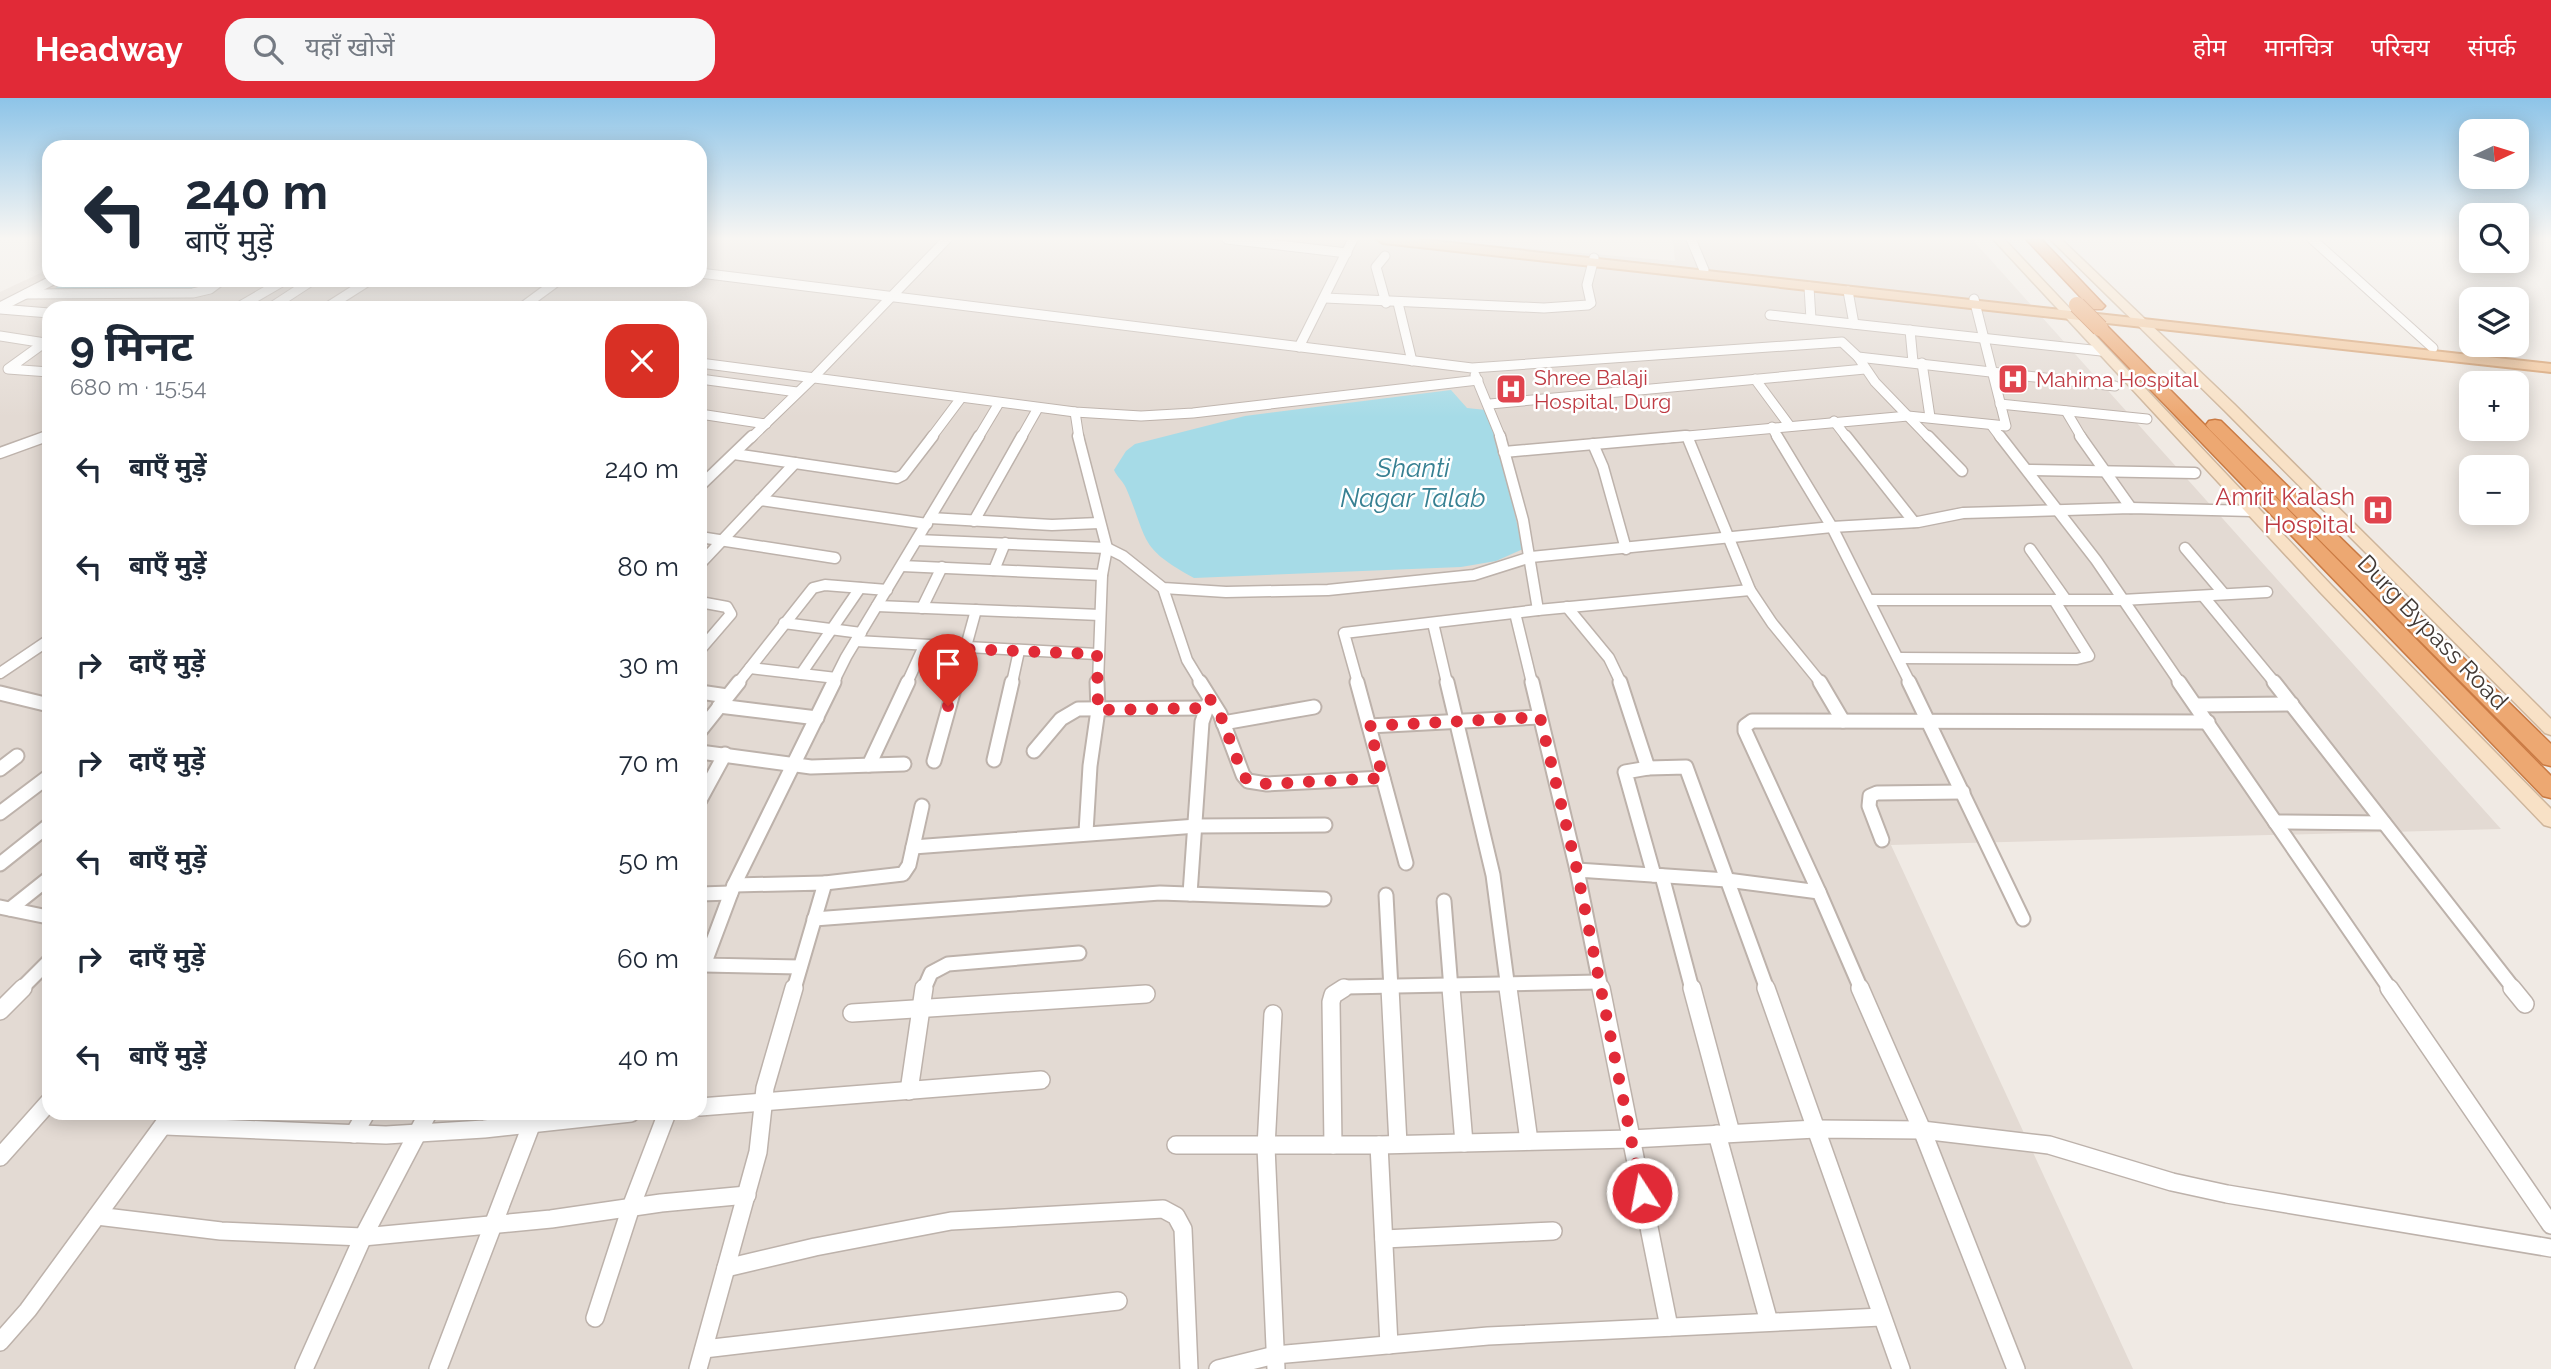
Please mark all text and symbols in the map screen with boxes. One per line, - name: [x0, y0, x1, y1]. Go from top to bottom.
- search box: [225, 18, 715, 81]
- text: Headway: [35, 30, 183, 69]
- icon: search: [249, 30, 287, 68]
- text: यहाँ खोजें: [305, 32, 394, 62]
- text: होम: [2193, 33, 2226, 62]
- text: मानचित्र: [2264, 33, 2333, 62]
- text: परिचय: [2371, 33, 2430, 62]
- text: संपर्क: [2468, 33, 2516, 62]
- north arrow: [2459, 119, 2529, 189]
- map controls: [2459, 119, 2529, 525]
- text: 240 m: [185, 163, 328, 220]
- icon: left: [70, 168, 161, 259]
- button: search: [2459, 203, 2529, 273]
- text: बाएँ मुड़ें: [185, 222, 274, 259]
- button: layers: [2459, 287, 2529, 357]
- text: 9 मिनट: [70, 322, 193, 371]
- button: close: [605, 324, 679, 398]
- hospital icon: Mahima Hospital: [1996, 362, 2030, 396]
- place label: Shree Balaji Hospital, Durg: [1534, 365, 1671, 414]
- place label: Mahima Hospital: [2036, 367, 2199, 392]
- button: +: [2459, 371, 2529, 441]
- hospital icon: Shree Balaji Hospital, Durg: [1494, 372, 1528, 406]
- text: 680 m · 15:54: [70, 373, 206, 400]
- icon: left: [70, 450, 108, 488]
- text: बाएँ मुड़ें: [129, 452, 207, 482]
- water label: Shanti Nagar Talab: [1340, 453, 1486, 513]
- text: 240 m: [605, 454, 679, 484]
- button: −: [2459, 455, 2529, 525]
- place label: Amrit Kalash Hospital: [2215, 482, 2355, 539]
- hospital icon: Amrit Kalash Hospital: [2361, 493, 2395, 527]
- icon: left: [70, 548, 108, 586]
- street label: Durg Bypass Road: [2352, 549, 2514, 715]
- text: बाएँ मुड़ें: [129, 550, 207, 580]
- text: 80 m: [617, 552, 679, 582]
- pin: [918, 634, 978, 706]
- icon: arrive: [929, 645, 967, 683]
- icon: right: [70, 646, 108, 684]
- text: दाएँ मुड़ें: [129, 648, 205, 678]
- text: 30 m: [619, 650, 679, 680]
- icon: right: [70, 744, 108, 782]
- text: दाएँ मुड़ें: [129, 746, 205, 776]
- text: 70 m: [619, 748, 679, 778]
- icon: left: [70, 842, 108, 880]
- text: बाएँ मुड़ें: [129, 844, 207, 874]
- text: 50 m: [618, 846, 679, 876]
- icon: right: [70, 940, 108, 978]
- text: दाएँ मुड़ें: [129, 942, 205, 972]
- text: 60 m: [617, 944, 679, 974]
- icon: left: [70, 1038, 108, 1076]
- text: बाएँ मुड़ें: [129, 1040, 207, 1070]
- text: 40 m: [618, 1042, 679, 1072]
- position arrow: [1605, 1156, 1679, 1230]

